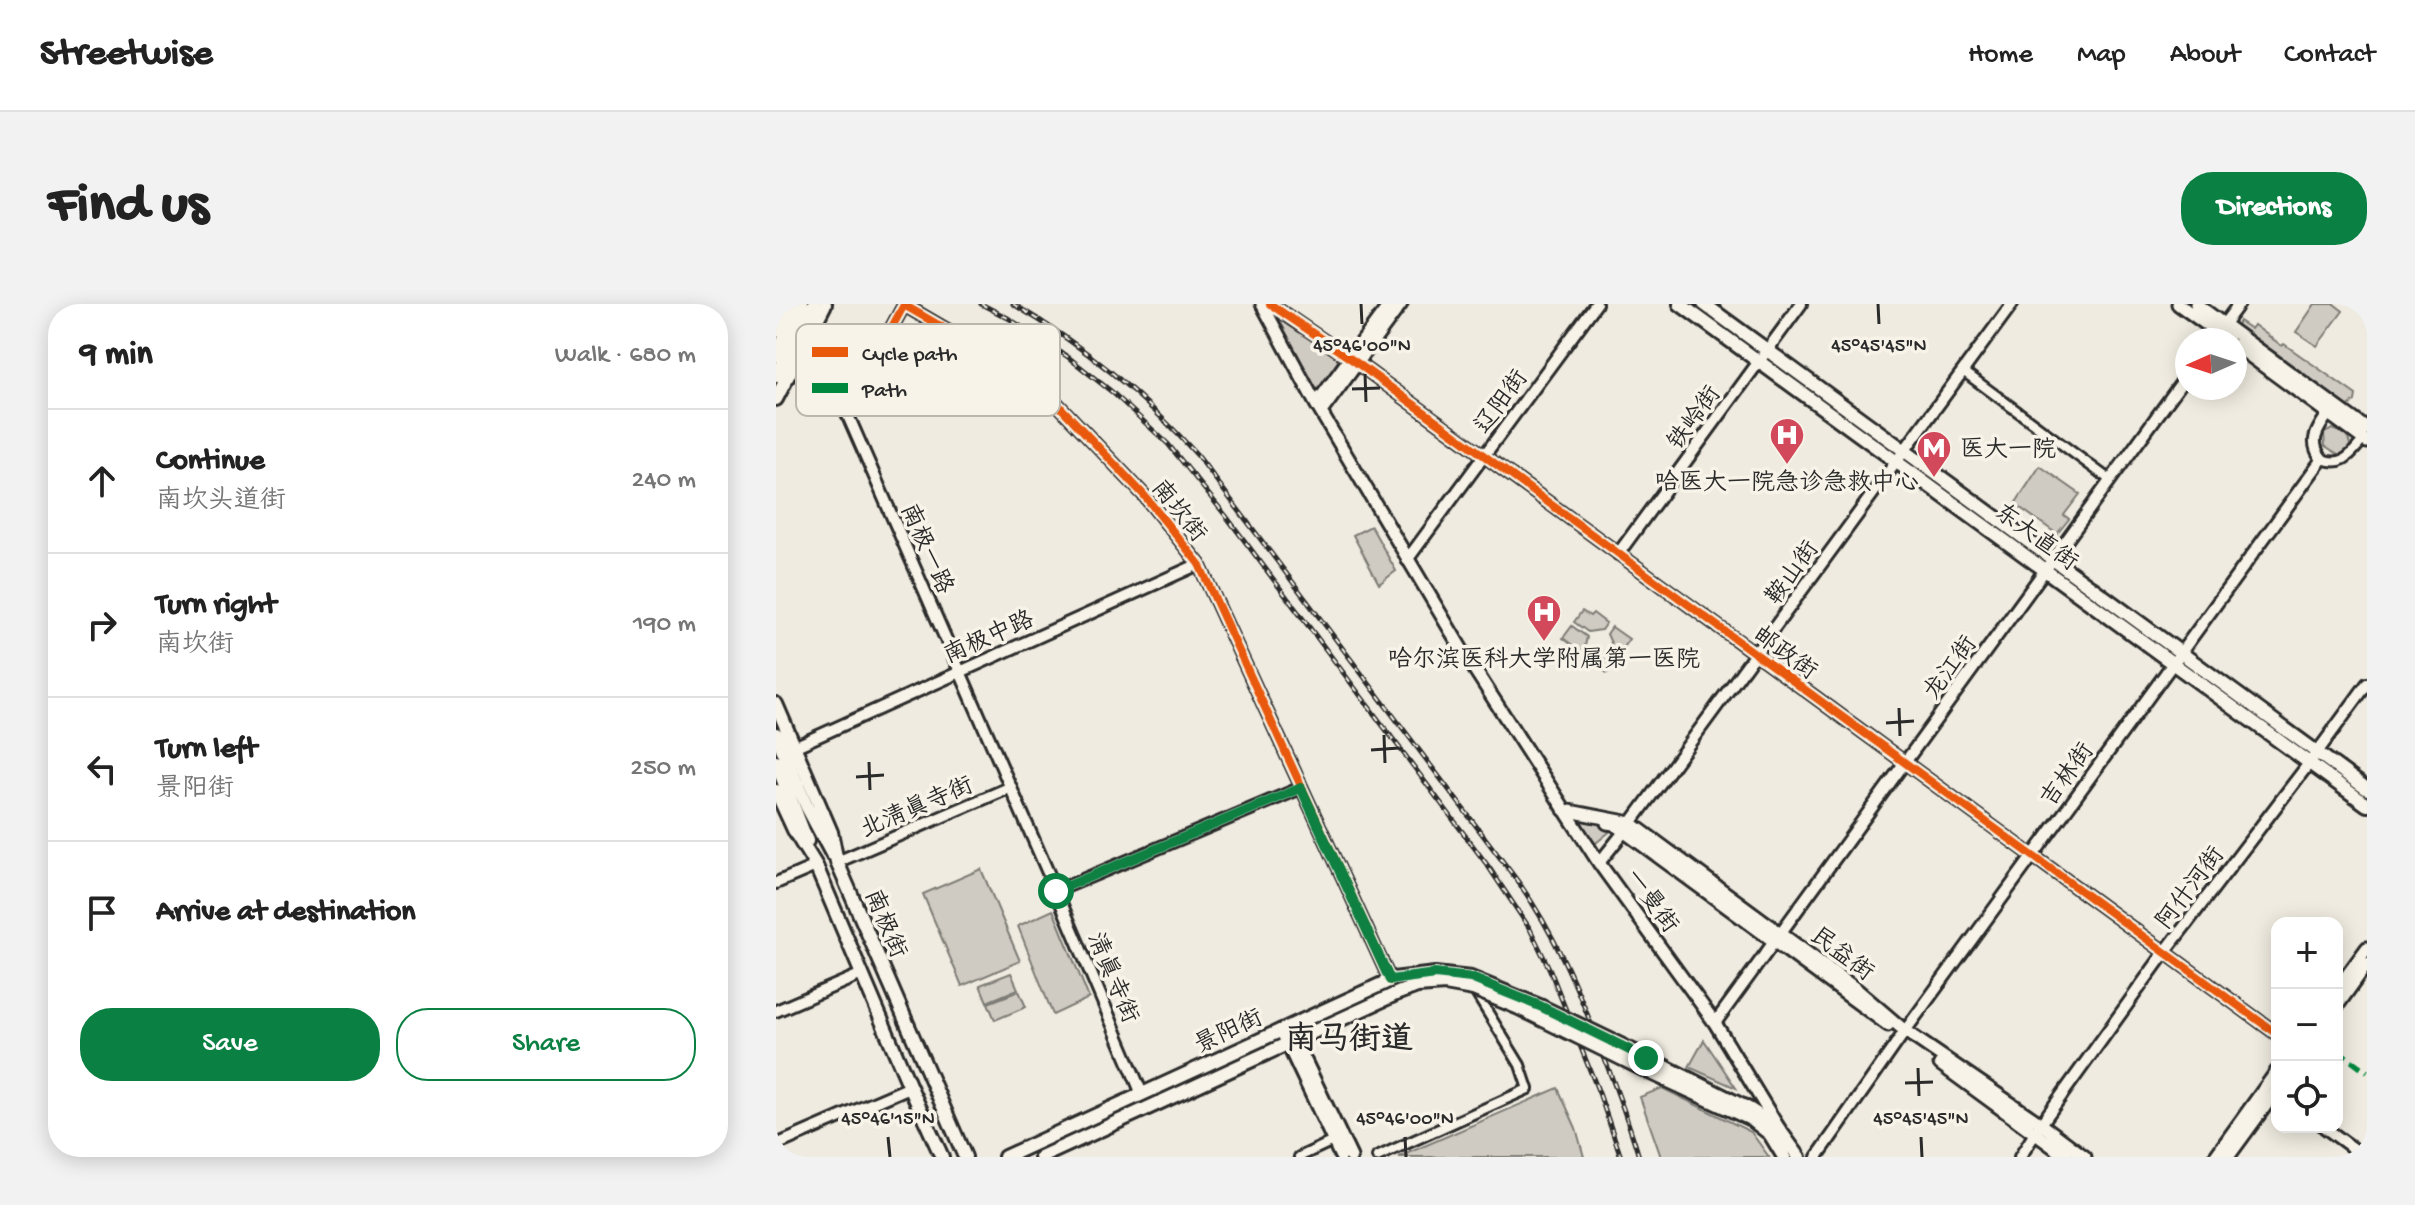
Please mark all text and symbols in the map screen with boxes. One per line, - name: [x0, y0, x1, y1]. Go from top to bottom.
- text: Streetwise: [40, 33, 213, 77]
- text: Home: [1968, 39, 2033, 72]
- text: Map: [2077, 39, 2126, 72]
- text: About: [2170, 39, 2240, 72]
- text: Contact: [2284, 39, 2375, 72]
- button: Directions: [2181, 172, 2367, 245]
- text: Find us: [48, 175, 208, 241]
- legend: [796, 324, 1060, 416]
- north arrow: [2175, 328, 2247, 400]
- text: 9 min: [80, 336, 153, 376]
- text: 45°46'00"N: [1313, 336, 1411, 359]
- text: 45°45'45"N: [1831, 336, 1927, 359]
- text: Walk · 680 m: [555, 341, 696, 372]
- text: Cycle path: [862, 343, 958, 369]
- street label: 辽阳街: [1470, 365, 1536, 441]
- text: Path: [861, 379, 907, 405]
- street label: 铁岭街: [1662, 381, 1729, 457]
- hospital icon: 哈医大一院急诊急救中心: [1768, 416, 1806, 466]
- metro station icon: 医大一院: [1915, 429, 1953, 479]
- place label: 医大一院: [1960, 437, 2056, 466]
- text: Continue: [156, 445, 265, 480]
- icon: ahead: [80, 459, 124, 503]
- text: 240 m: [632, 466, 696, 497]
- place label: 哈医大一院急诊急救中心: [1655, 469, 1919, 499]
- street label: 南坎街: [1143, 474, 1212, 549]
- text: 南坎头道街: [156, 487, 286, 518]
- street label: 东大直街: [1988, 498, 2083, 579]
- street label: 南极一路: [892, 499, 959, 599]
- street label: 鞍山街: [1760, 536, 1827, 612]
- text: Turn right: [156, 589, 276, 624]
- hospital icon: 哈尔滨医科大学附属第一医院: [1525, 593, 1563, 643]
- icon: right: [80, 603, 124, 647]
- street label: 南极中路: [939, 605, 1039, 672]
- text: 190 m: [633, 610, 696, 641]
- street label: 邮政街: [1746, 621, 1822, 688]
- text: 南坎街: [156, 631, 234, 662]
- street label: 龙江街: [1918, 631, 1985, 707]
- place label: 哈尔滨医科大学附属第一医院: [1388, 646, 1700, 676]
- text: Turn left: [156, 733, 257, 768]
- street label: 吉林街: [2035, 738, 2102, 814]
- icon: left: [80, 747, 124, 791]
- text: 250 m: [630, 754, 696, 785]
- street label: 北清真寺街: [856, 772, 978, 846]
- text: 景阳街: [156, 775, 234, 806]
- street label: 阿什河街: [2151, 841, 2232, 936]
- street label: 一曼街: [1617, 864, 1683, 940]
- route start: [1038, 873, 1074, 909]
- street label: 南极街: [856, 885, 912, 963]
- icon: arrive: [80, 891, 124, 935]
- text: Arrive at destination: [156, 896, 416, 931]
- map controls: [2271, 917, 2343, 1133]
- button: +: [2271, 917, 2343, 989]
- street label: 民益街: [1803, 923, 1878, 989]
- street label: 清真寺街: [1079, 928, 1144, 1028]
- button: −: [2271, 989, 2343, 1061]
- street label: 景阳街: [1191, 1005, 1268, 1062]
- button: Save: [80, 1008, 380, 1081]
- button: Share: [396, 1008, 696, 1081]
- district label: 南马街道: [1285, 1021, 1413, 1061]
- route end: [1628, 1040, 1664, 1076]
- button: locate: [2271, 1061, 2343, 1133]
- text: 45°46'15"N: [841, 1109, 935, 1132]
- text: 45°46'00"N: [1356, 1109, 1454, 1132]
- text: 45°45'45"N: [1873, 1109, 1969, 1132]

